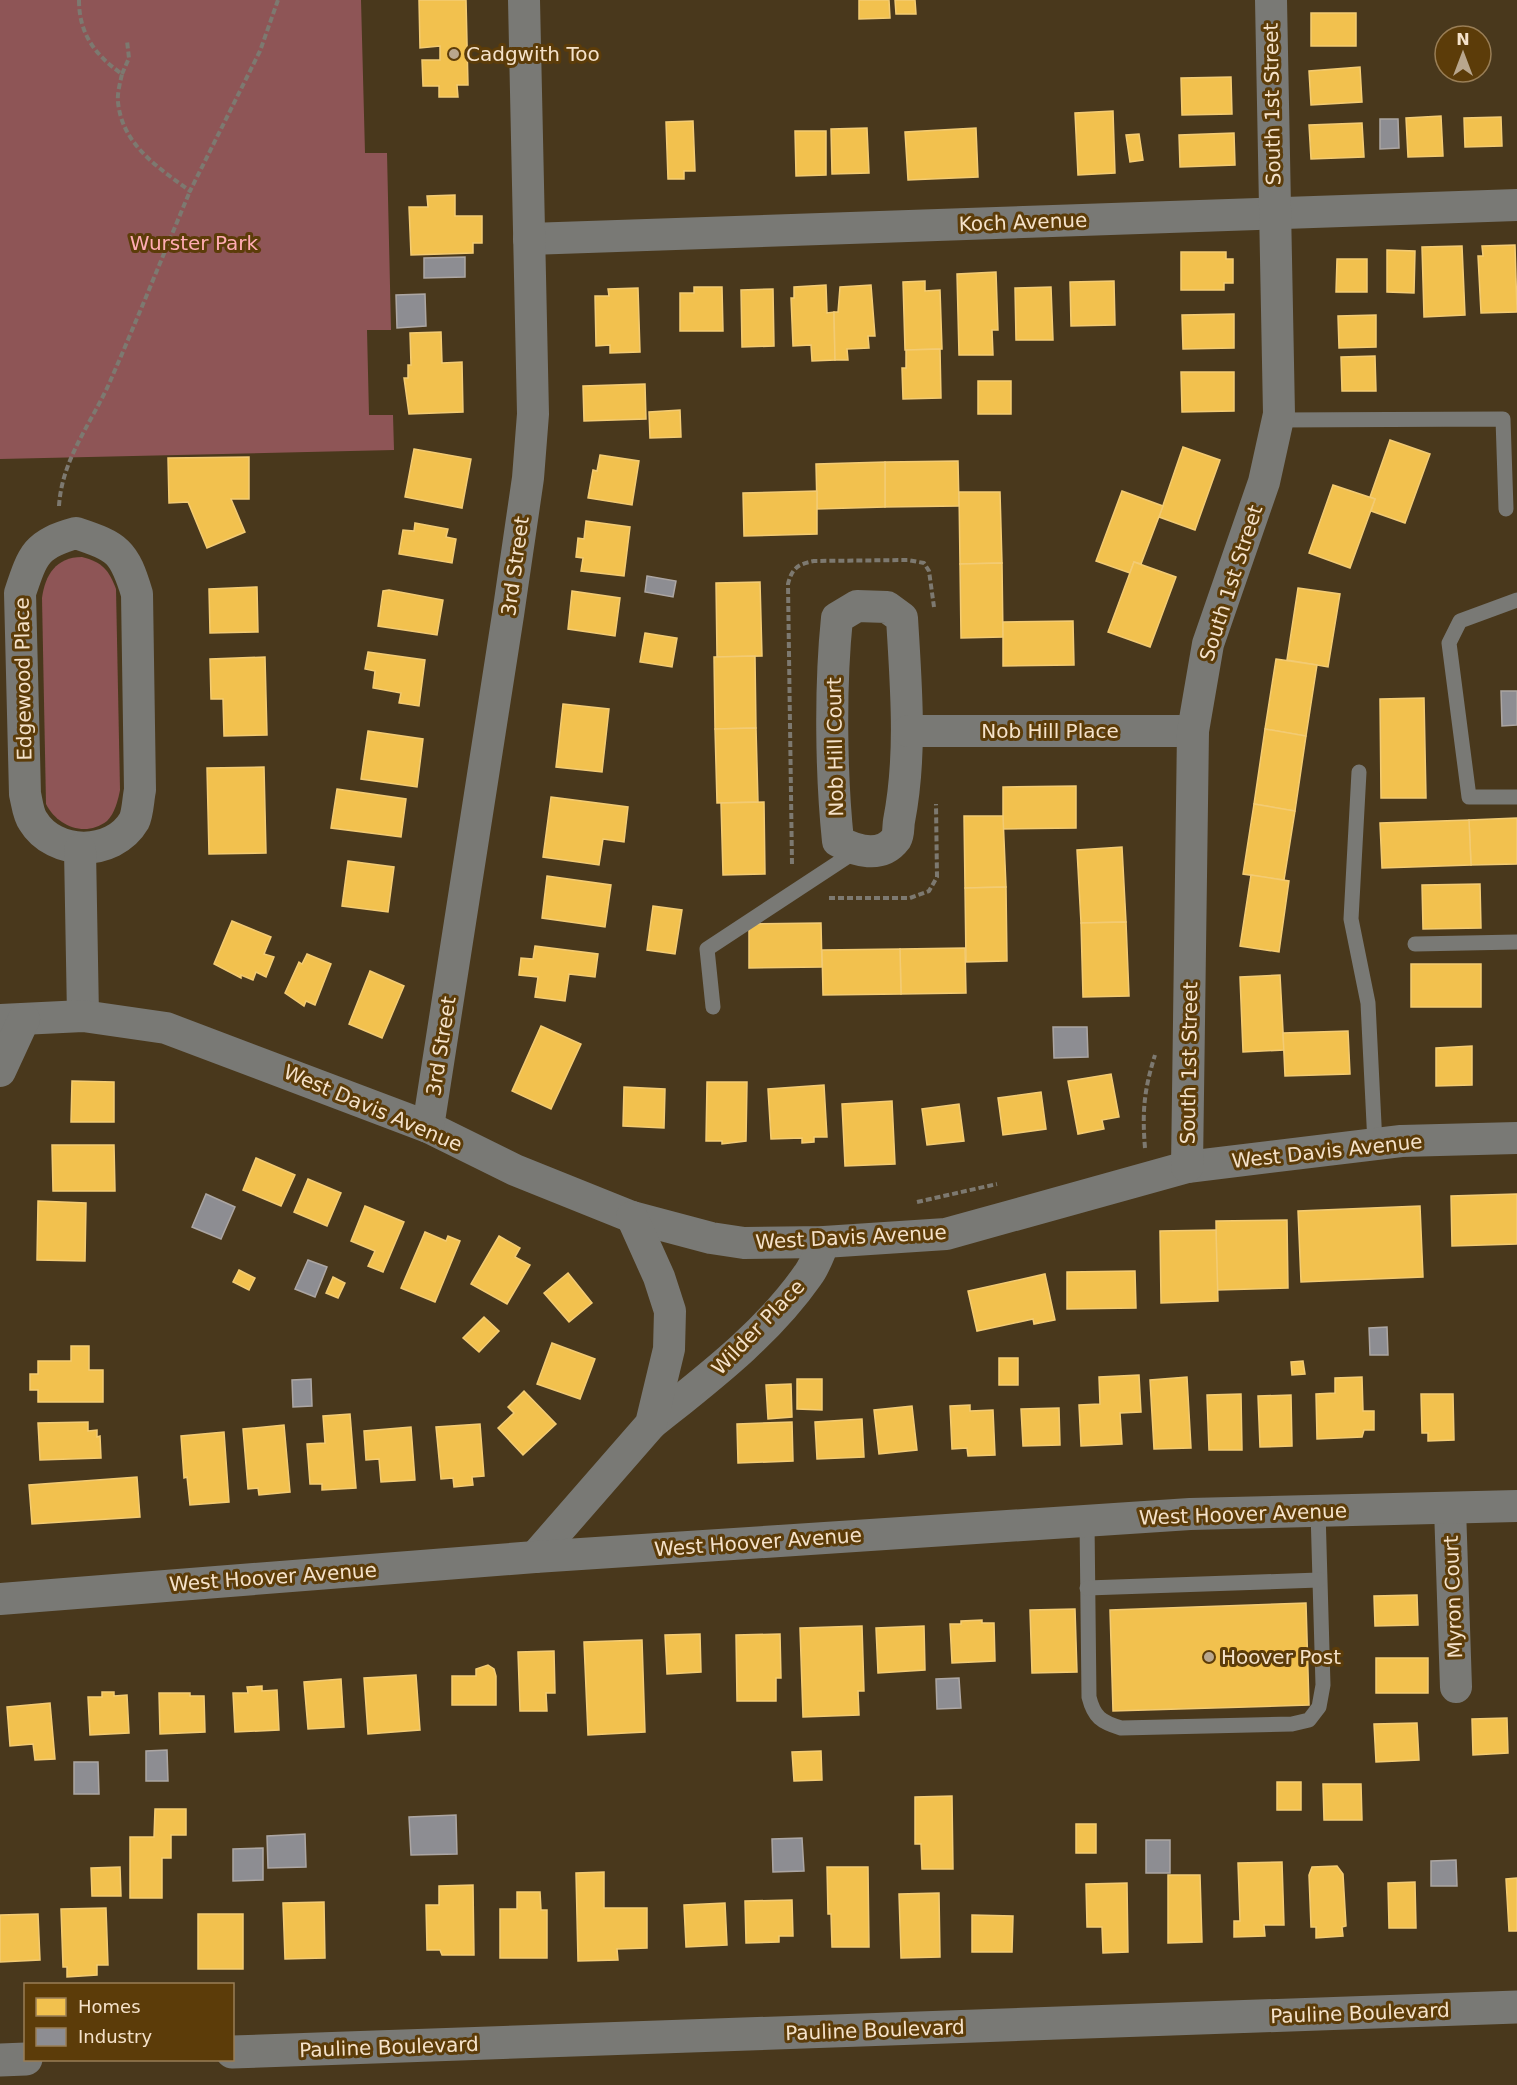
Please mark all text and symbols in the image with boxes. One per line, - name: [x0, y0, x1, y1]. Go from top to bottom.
- street label: South 1st Street: [1259, 22, 1285, 186]
- north arrow: [1433, 24, 1493, 84]
- text: N: [1456, 30, 1470, 49]
- place label: Cadgwith Too: [466, 42, 600, 66]
- marker: Cadgwith Too: [447, 47, 461, 61]
- street label: Koch Avenue: [958, 208, 1088, 236]
- park label: Wurster Park: [130, 231, 259, 255]
- street label: South 1st Street: [1194, 502, 1268, 664]
- street label: 3rd Street: [496, 514, 534, 617]
- street label: Edgewood Place: [10, 597, 36, 761]
- street label: Nob Hill Court: [822, 677, 848, 817]
- street label: Nob Hill Place: [981, 719, 1119, 743]
- street label: South 1st Street: [1176, 981, 1202, 1145]
- street label: 3rd Street: [421, 994, 461, 1097]
- street label: West Davis Avenue: [280, 1060, 466, 1156]
- street label: West Davis Avenue: [1230, 1129, 1424, 1173]
- street label: West Davis Avenue: [755, 1220, 947, 1254]
- street label: Wilder Place: [707, 1274, 809, 1380]
- street label: West Hoover Avenue: [1139, 1498, 1347, 1530]
- street label: West Hoover Avenue: [653, 1523, 863, 1561]
- street label: Myron Court: [1439, 1535, 1467, 1659]
- street label: West Hoover Avenue: [168, 1558, 378, 1596]
- place label: Hoover Post: [1221, 1645, 1341, 1669]
- marker: Hoover Post: [1202, 1650, 1216, 1664]
- legend: [24, 1983, 234, 2061]
- text: Homes: [78, 1996, 141, 2017]
- street label: Pauline Boulevard: [1270, 1998, 1450, 2028]
- street label: Pauline Boulevard: [785, 2015, 965, 2045]
- text: Industry: [78, 2026, 152, 2047]
- street label: Pauline Boulevard: [299, 2032, 479, 2062]

